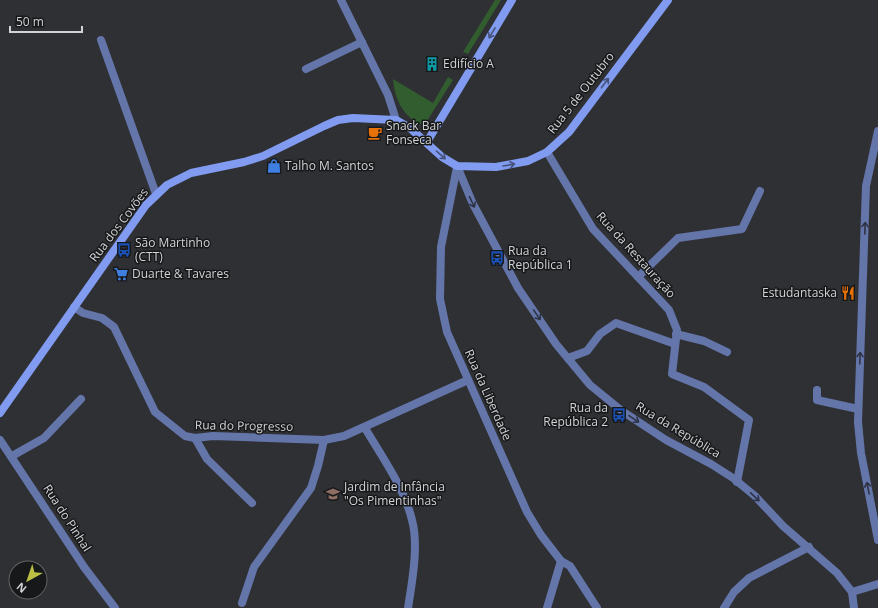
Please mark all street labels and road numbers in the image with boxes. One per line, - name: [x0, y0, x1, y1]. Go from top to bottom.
- street label: Rua 5 de Outubro: [543, 48, 618, 137]
- street label: Rua dos Covões: [85, 184, 152, 265]
- street label: Rua da Restauração: [593, 208, 680, 302]
- street label: Rua da Liberdade: [461, 347, 516, 443]
- street label: Rua da República: [633, 397, 724, 462]
- street label: Rua do Progresso: [195, 416, 293, 435]
- street label: Rua do Pinhal: [39, 481, 95, 555]

